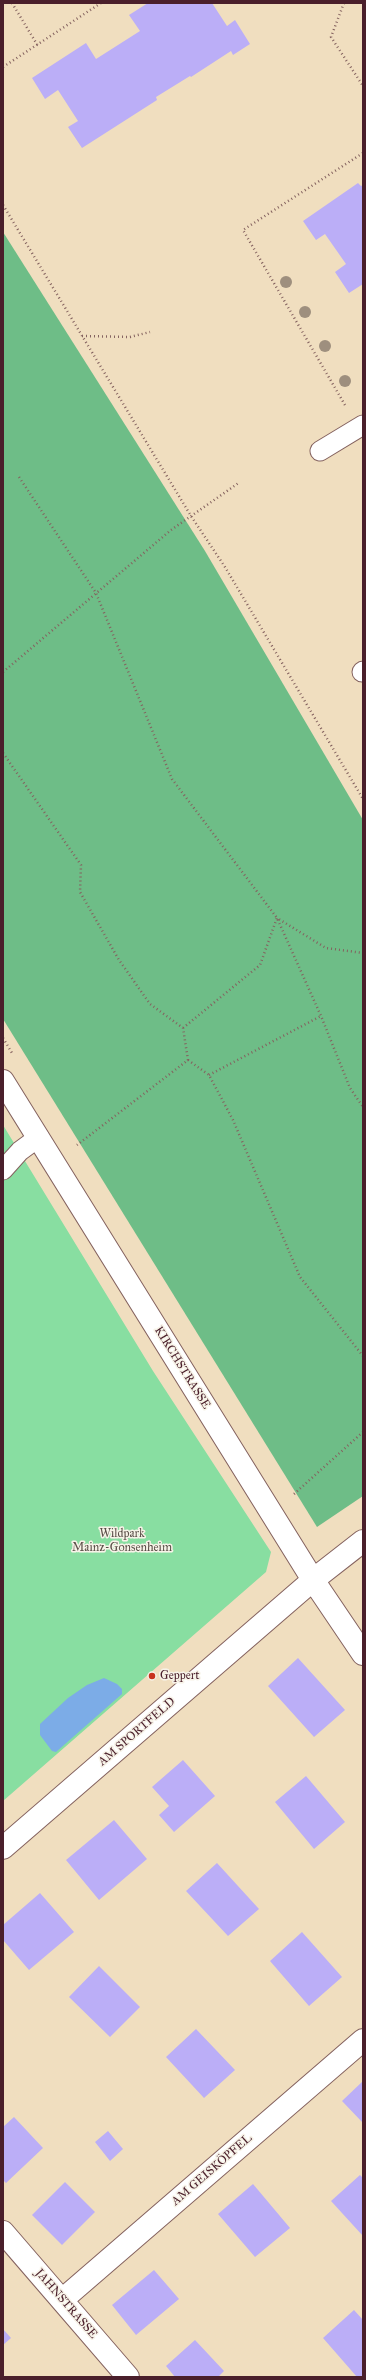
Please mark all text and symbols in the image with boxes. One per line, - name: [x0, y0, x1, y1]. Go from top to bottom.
- street label: KIRCHSTRASSE: [151, 1324, 213, 1412]
- park label: Wildpark Mainz-Gonsenheim: [72, 1527, 172, 1555]
- place label: Geppert: [160, 1669, 200, 1683]
- marker: Geppert: [147, 1671, 157, 1681]
- street label: AM SPORTFELD: [96, 1695, 178, 1769]
- street label: AM GEISKÖPFEL: [169, 2131, 255, 2209]
- street label: JAHNSTRASSE: [32, 2266, 100, 2342]

